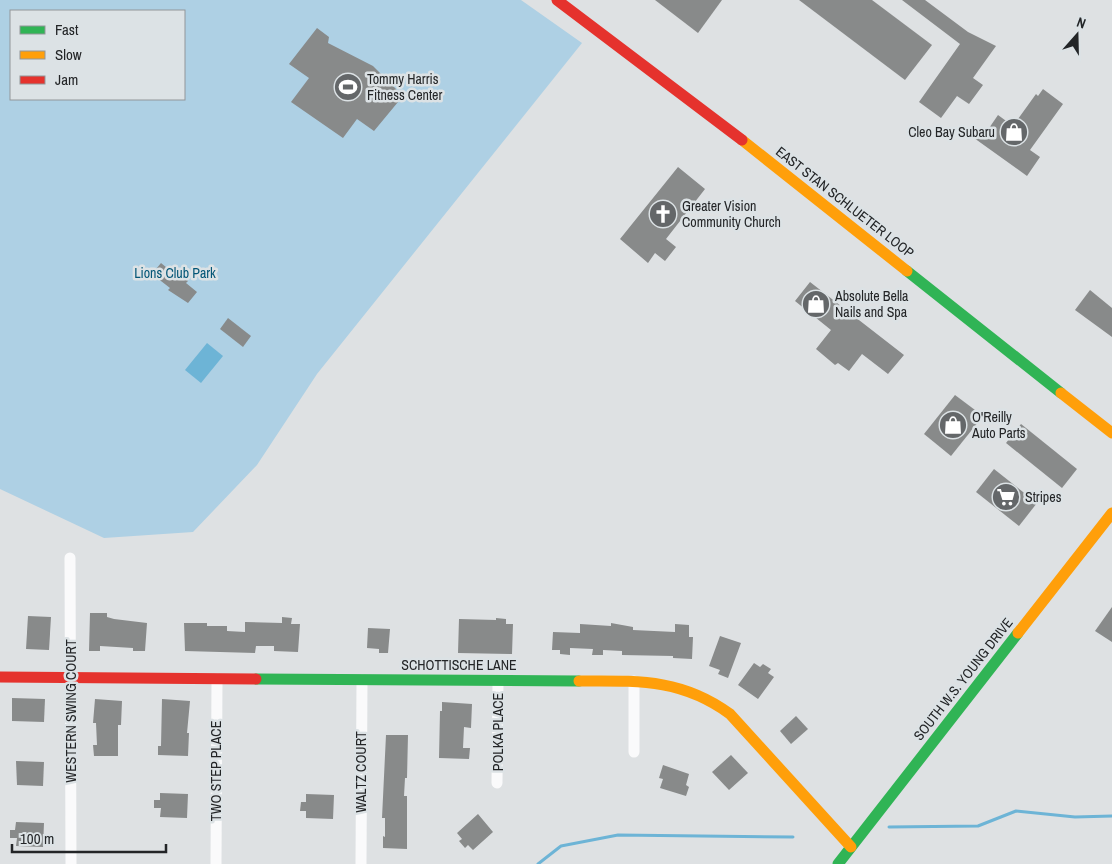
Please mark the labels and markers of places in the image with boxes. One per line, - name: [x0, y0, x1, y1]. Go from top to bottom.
- place label: Tommy Harris Fitness Center: [367, 70, 442, 104]
- sports icon: Tommy Harris Fitness Center: [333, 72, 363, 102]
- shop icon: Cleo Bay Subaru: [999, 117, 1029, 147]
- place label: Cleo Bay Subaru: [908, 123, 995, 141]
- place label: Greater Vision Community Church: [682, 197, 781, 231]
- church icon: Greater Vision Community Church: [648, 199, 678, 229]
- place label: Absolute Bella Nails and Spa: [834, 287, 909, 321]
- shop icon: Absolute Bella Nails and Spa: [801, 289, 831, 319]
- place label: O'Reilly Auto Parts: [971, 408, 1026, 442]
- shop icon: O'Reilly Auto Parts: [938, 410, 968, 440]
- supermarket icon: Stripes: [991, 482, 1021, 512]
- place label: Stripes: [1025, 488, 1062, 506]

